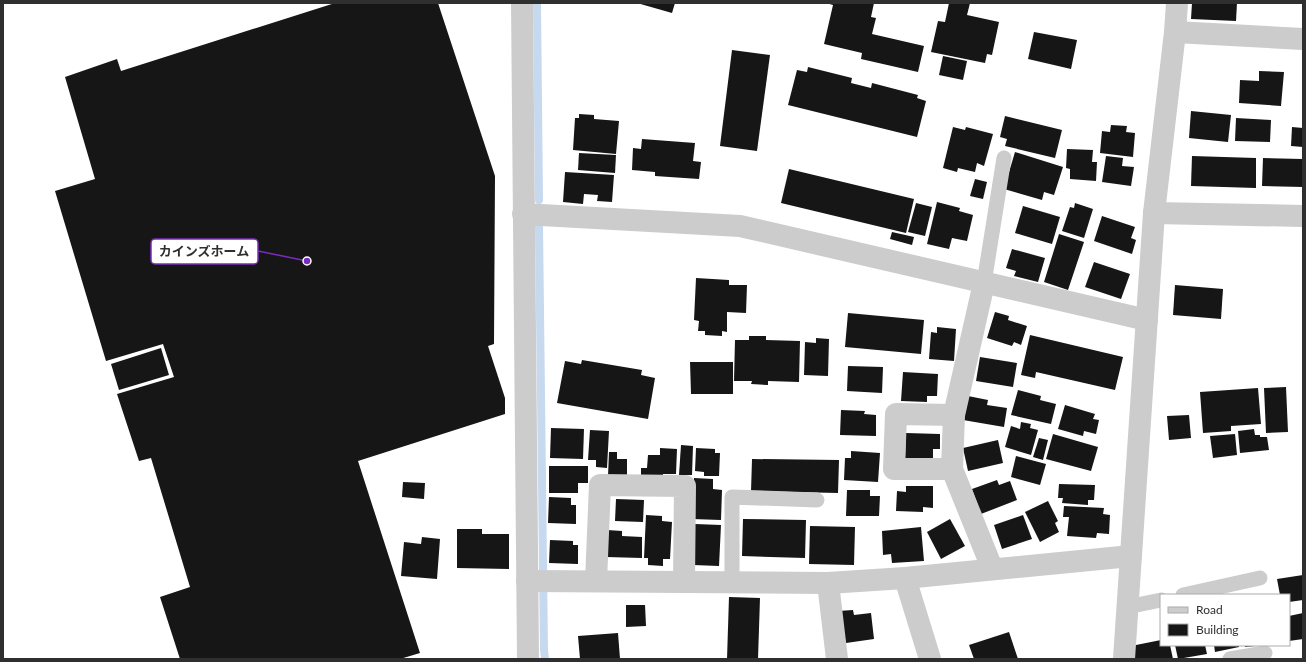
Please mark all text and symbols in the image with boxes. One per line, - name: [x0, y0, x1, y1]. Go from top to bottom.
- callout: カインズホーム: [151, 239, 258, 264]
- text: カインズホーム: [159, 243, 249, 259]
- legend: [1160, 594, 1290, 646]
- text: Road: [1196, 602, 1223, 617]
- text: Building: [1196, 622, 1239, 637]

